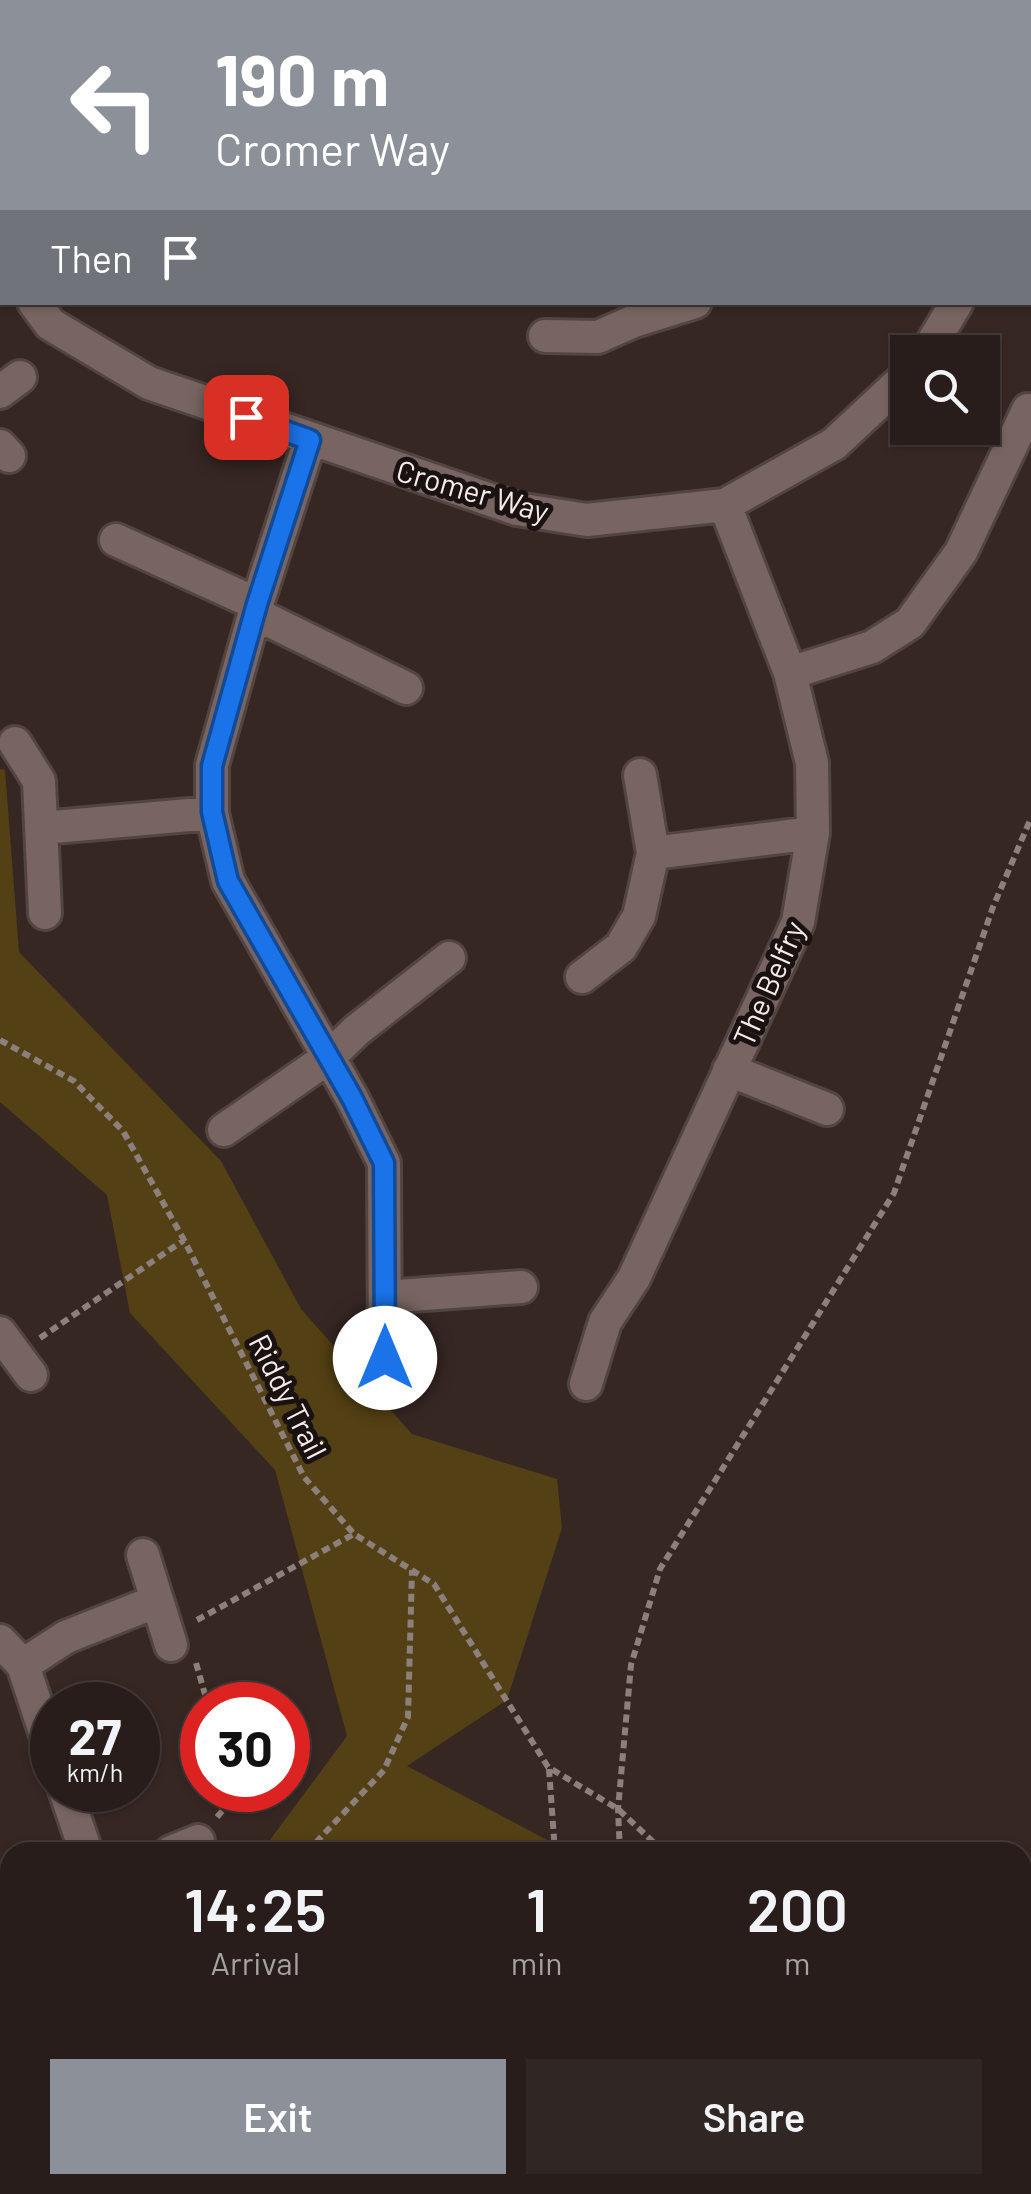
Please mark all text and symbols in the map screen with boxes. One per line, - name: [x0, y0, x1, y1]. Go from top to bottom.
- text: 190 m: [215, 36, 389, 120]
- icon: left: [50, 40, 180, 170]
- text: Cromer Way: [215, 121, 450, 175]
- icon: arrive: [153, 230, 208, 285]
- text: Then: [50, 235, 133, 281]
- map controls: [890, 335, 1000, 445]
- button: search: [890, 335, 1000, 445]
- pin: [204, 375, 289, 460]
- icon: arrive: [219, 390, 274, 445]
- street label: Cromer Way: [393, 451, 553, 529]
- street label: The Belfry: [725, 915, 812, 1051]
- position arrow: [333, 1306, 437, 1410]
- street label: Riddy Trail: [242, 1328, 336, 1464]
- speed limit sign: 30: [180, 1682, 310, 1812]
- text: 27: [69, 1705, 121, 1765]
- text: km/h: [67, 1757, 123, 1787]
- text: 14:25: [184, 1872, 327, 1944]
- text: 1: [526, 1872, 547, 1944]
- text: 200: [747, 1872, 848, 1944]
- text: Arrival: [211, 1943, 300, 1981]
- text: min: [511, 1943, 563, 1981]
- text: m: [784, 1943, 811, 1981]
- button: Exit: [50, 2059, 506, 2174]
- button: Share: [526, 2059, 982, 2174]

